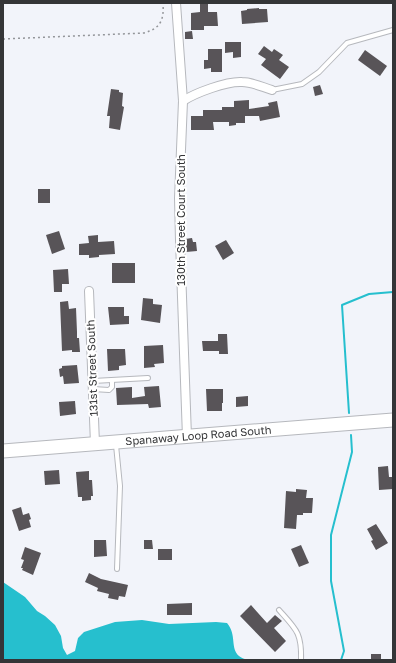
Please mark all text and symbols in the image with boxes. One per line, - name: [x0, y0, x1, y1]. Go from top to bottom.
- street label: 130th Street Court South: [174, 154, 187, 286]
- street label: 131st Street South: [83, 319, 100, 417]
- street label: Spanaway Loop Road South: [125, 423, 272, 447]

